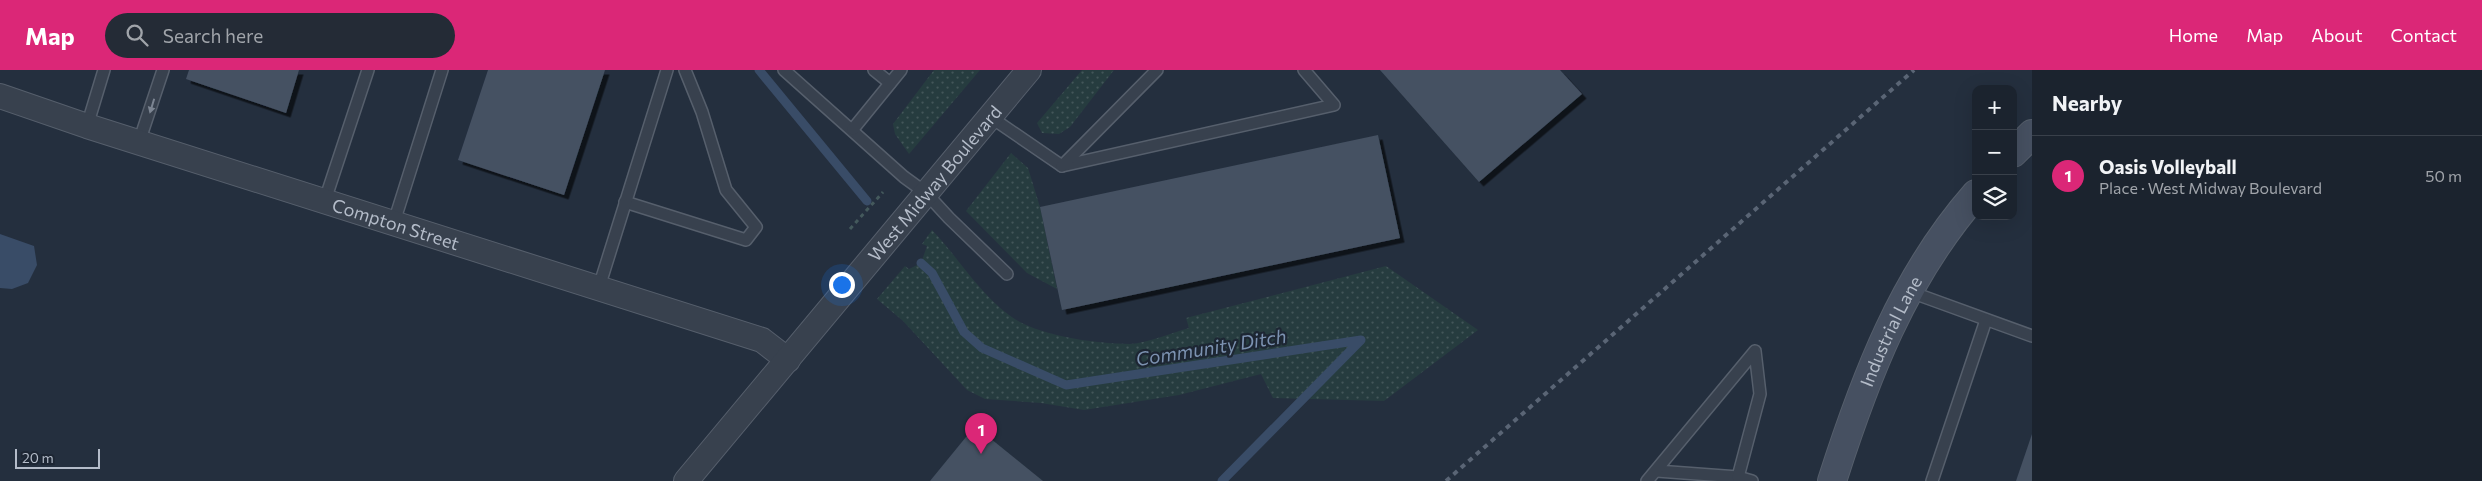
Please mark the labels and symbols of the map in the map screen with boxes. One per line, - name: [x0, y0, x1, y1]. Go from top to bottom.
- one-way arrow: [147, 99, 155, 114]
- street label: West Midway Boulevard: [863, 101, 1006, 265]
- street label: Compton Street: [330, 193, 462, 254]
- your location: [829, 272, 855, 298]
- street label: Industrial Lane: [1855, 272, 1926, 390]
- water label: Community Ditch: [1134, 324, 1288, 370]
- pin: 1: [965, 413, 997, 454]
- scale bar: [15, 446, 100, 469]

